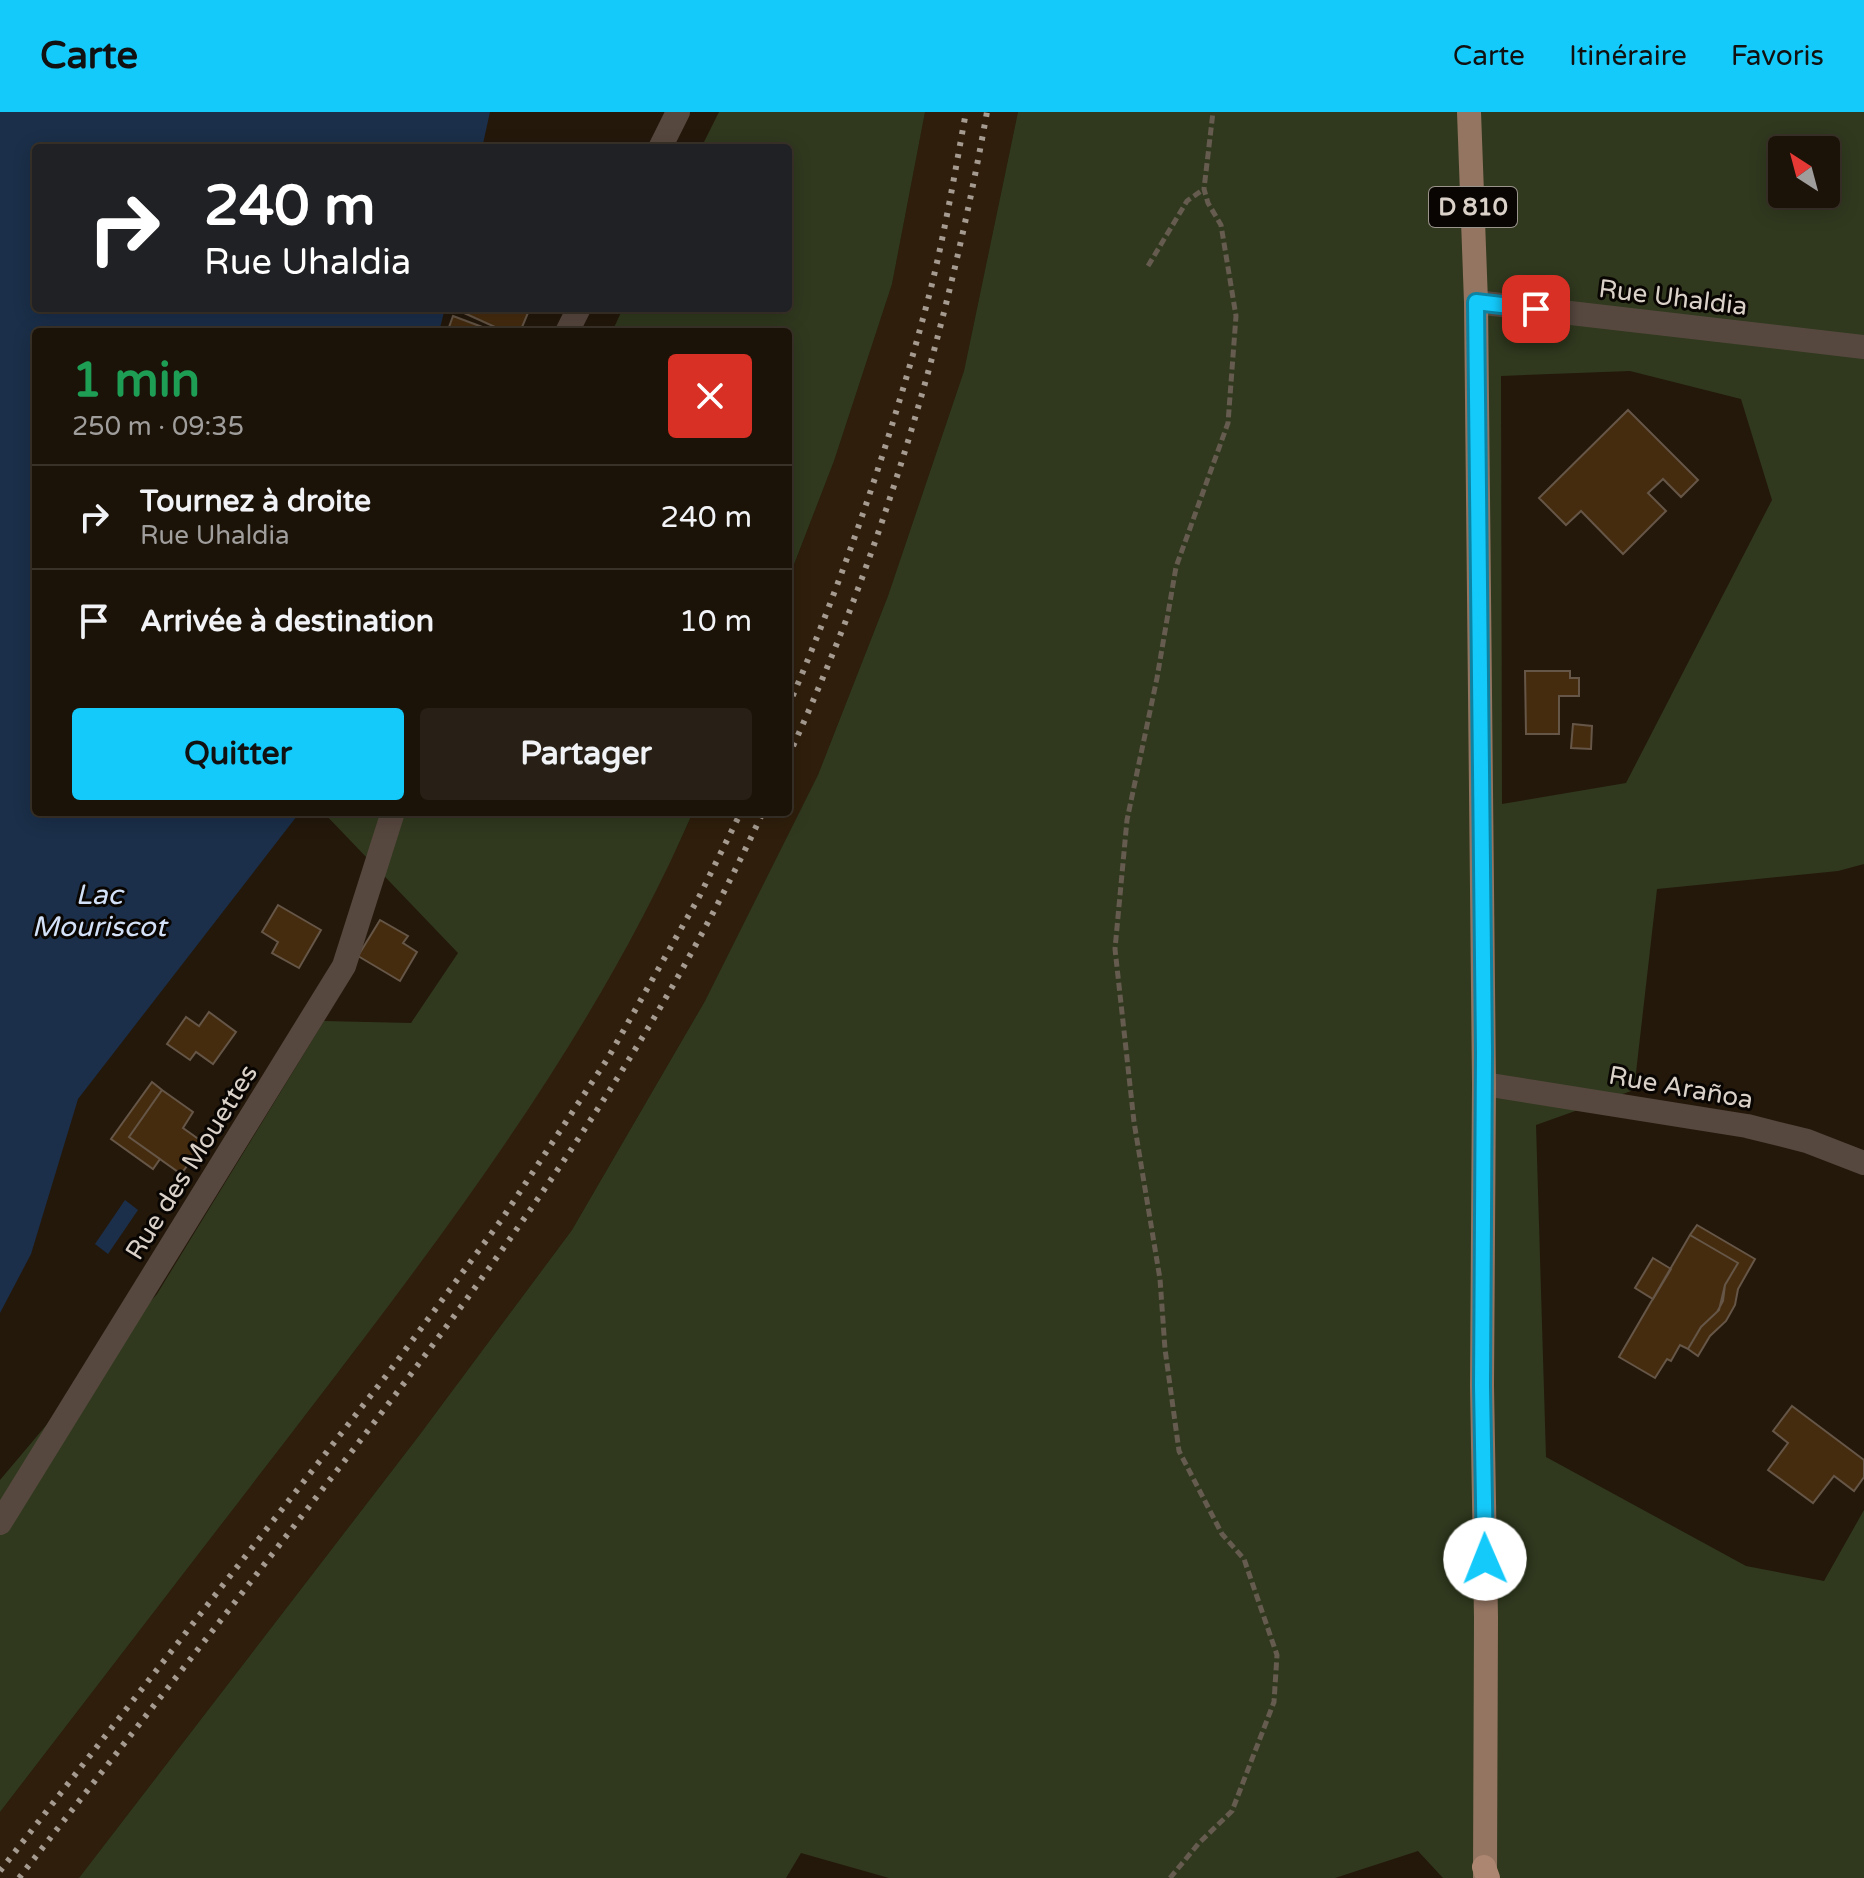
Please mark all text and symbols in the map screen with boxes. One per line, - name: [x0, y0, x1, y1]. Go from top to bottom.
- text: Carte: [40, 33, 138, 79]
- text: Carte: [1453, 39, 1525, 73]
- text: Itinéraire: [1569, 39, 1687, 73]
- text: Favoris: [1731, 39, 1824, 73]
- north arrow: [1768, 136, 1840, 208]
- map controls: [1768, 136, 1840, 208]
- text: 240 m: [204, 173, 375, 240]
- icon: right: [72, 176, 176, 280]
- road number: D 810: [1429, 187, 1517, 227]
- text: Rue Uhaldia: [204, 241, 411, 284]
- street label: Rue Uhaldia: [1597, 273, 1749, 322]
- pin: [1502, 275, 1570, 343]
- icon: arrive: [1514, 287, 1558, 331]
- text: 1 min: [72, 352, 200, 410]
- button: close: [668, 354, 752, 438]
- text: 250 m · 09:35: [72, 411, 244, 442]
- text: Tournez à droite: [140, 483, 371, 520]
- icon: right: [72, 495, 116, 539]
- text: 240 m: [660, 499, 752, 536]
- text: Rue Uhaldia: [140, 520, 290, 551]
- icon: arrive: [72, 599, 116, 643]
- text: Arrivée à destination: [140, 603, 434, 640]
- text: 10 m: [679, 603, 752, 640]
- button: Quitter: [72, 708, 404, 800]
- button: Partager: [420, 708, 752, 800]
- water label: Lac Mouriscot: [32, 878, 169, 944]
- street label: Rue des Mouettes: [119, 1059, 264, 1266]
- street label: Rue Arañoa: [1606, 1060, 1755, 1115]
- position arrow: [1443, 1517, 1527, 1601]

